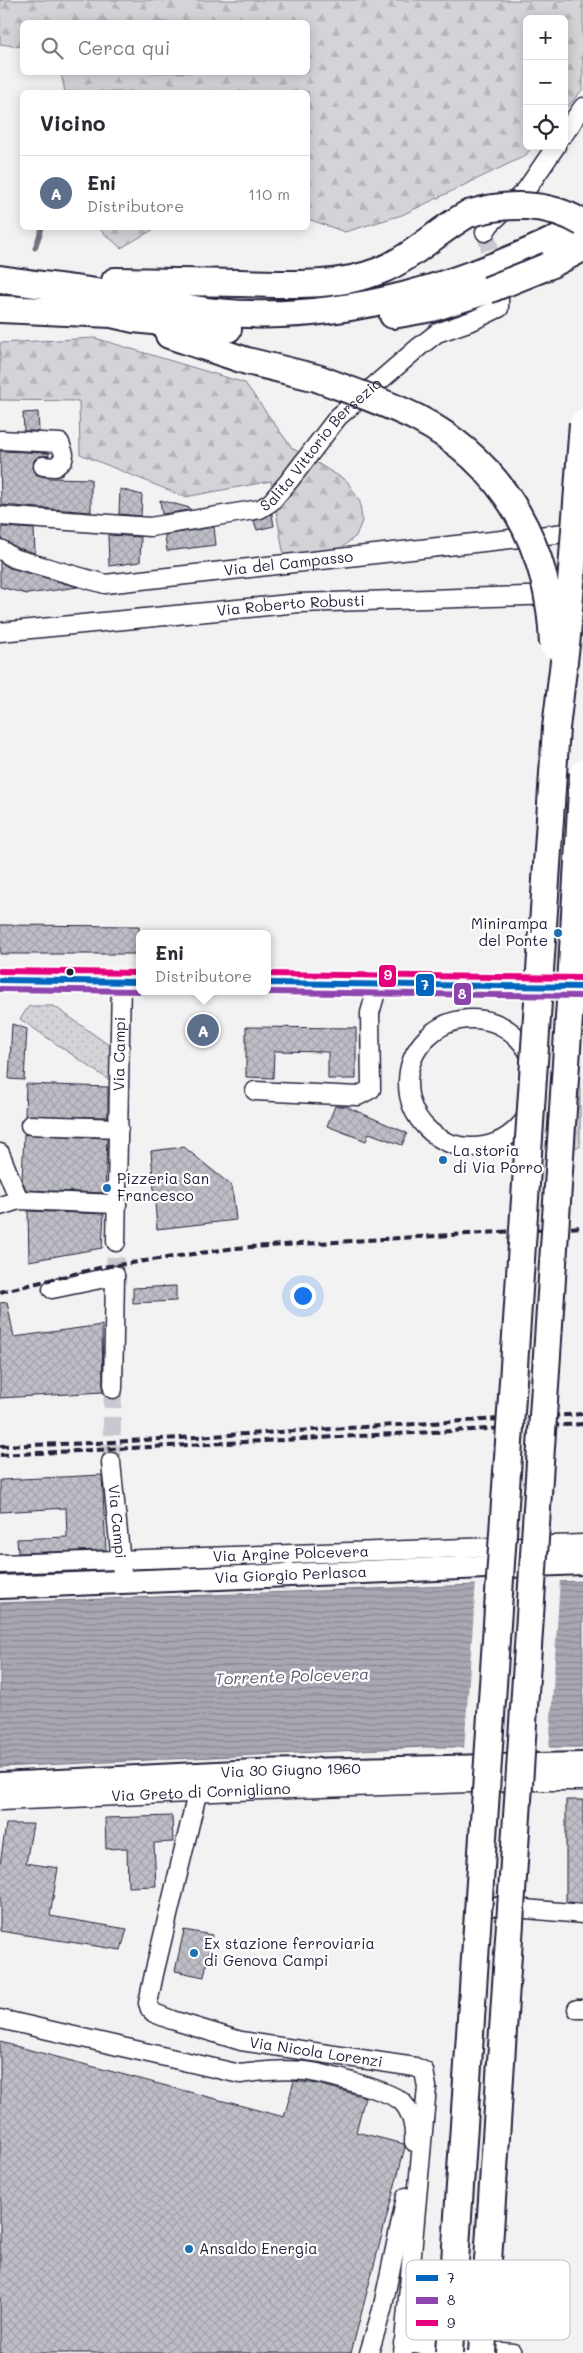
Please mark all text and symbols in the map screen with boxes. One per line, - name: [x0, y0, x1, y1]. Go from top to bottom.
- map controls: [523, 15, 568, 150]
- button: +: [523, 15, 568, 60]
- search box: [20, 20, 310, 75]
- icon: search: [38, 34, 66, 62]
- text: Cerca qui: [78, 35, 170, 60]
- button: −: [523, 60, 568, 105]
- button: locate: [523, 105, 568, 150]
- text: Vicino: [40, 109, 105, 136]
- text: Eni: [87, 170, 117, 195]
- text: A: [50, 183, 62, 204]
- text: 110 m: [248, 183, 290, 204]
- text: Distributore: [87, 195, 184, 216]
- street label: Salita Vittorio Bersezio: [256, 373, 385, 515]
- street label: Via del Campasso: [223, 546, 354, 580]
- street label: Via Roberto Robusti: [216, 590, 365, 620]
- place label: Minirampa del Ponte: [471, 913, 548, 950]
- marker: Minirampa del Ponte: [552, 927, 564, 939]
- popup: [136, 930, 271, 995]
- text: Eni: [155, 940, 184, 965]
- line badge: 9: [378, 964, 397, 988]
- text: Distributore: [155, 965, 252, 986]
- text: 9: [384, 965, 393, 984]
- unlabelled marker: [65, 967, 75, 977]
- line badge: 7: [415, 973, 435, 997]
- text: 7: [421, 975, 429, 994]
- line badge: 8: [453, 982, 472, 1006]
- text: 8: [458, 984, 467, 1003]
- pin: A: [187, 1011, 219, 1049]
- street label: Via Campi: [108, 1017, 129, 1091]
- place label: La storia di Via Porro: [453, 1140, 542, 1177]
- marker: La storia di Via Porro: [437, 1154, 449, 1166]
- place label: Pizzeria San Francesco: [117, 1168, 209, 1205]
- marker: Pizzeria San Francesco: [101, 1182, 113, 1194]
- your location: [290, 1283, 316, 1309]
- street label: Via Campi: [104, 1484, 132, 1560]
- street label: Via Argine Polcevera: [212, 1540, 369, 1566]
- street label: Via Giorgio Perlasca: [214, 1561, 367, 1587]
- water label: Torrente Polcevera: [215, 1662, 369, 1689]
- street label: Via 30 Giugno 1960: [220, 1758, 361, 1782]
- street label: Via Greto di Cornigliano: [111, 1778, 291, 1805]
- place label: Ex stazione ferroviaria di Genova Campi: [204, 1933, 375, 1970]
- marker: Ex stazione ferroviaria di Genova Campi: [188, 1947, 200, 1959]
- street label: Via Nicola Lorenzi: [248, 2031, 384, 2071]
- place label: Ansaldo Energia: [199, 2238, 318, 2258]
- marker: Ansaldo Energia: [183, 2243, 195, 2255]
- legend: [406, 2260, 570, 2340]
- text: 7: [447, 2268, 455, 2287]
- text: 8: [447, 2290, 455, 2309]
- text: 9: [447, 2313, 455, 2332]

